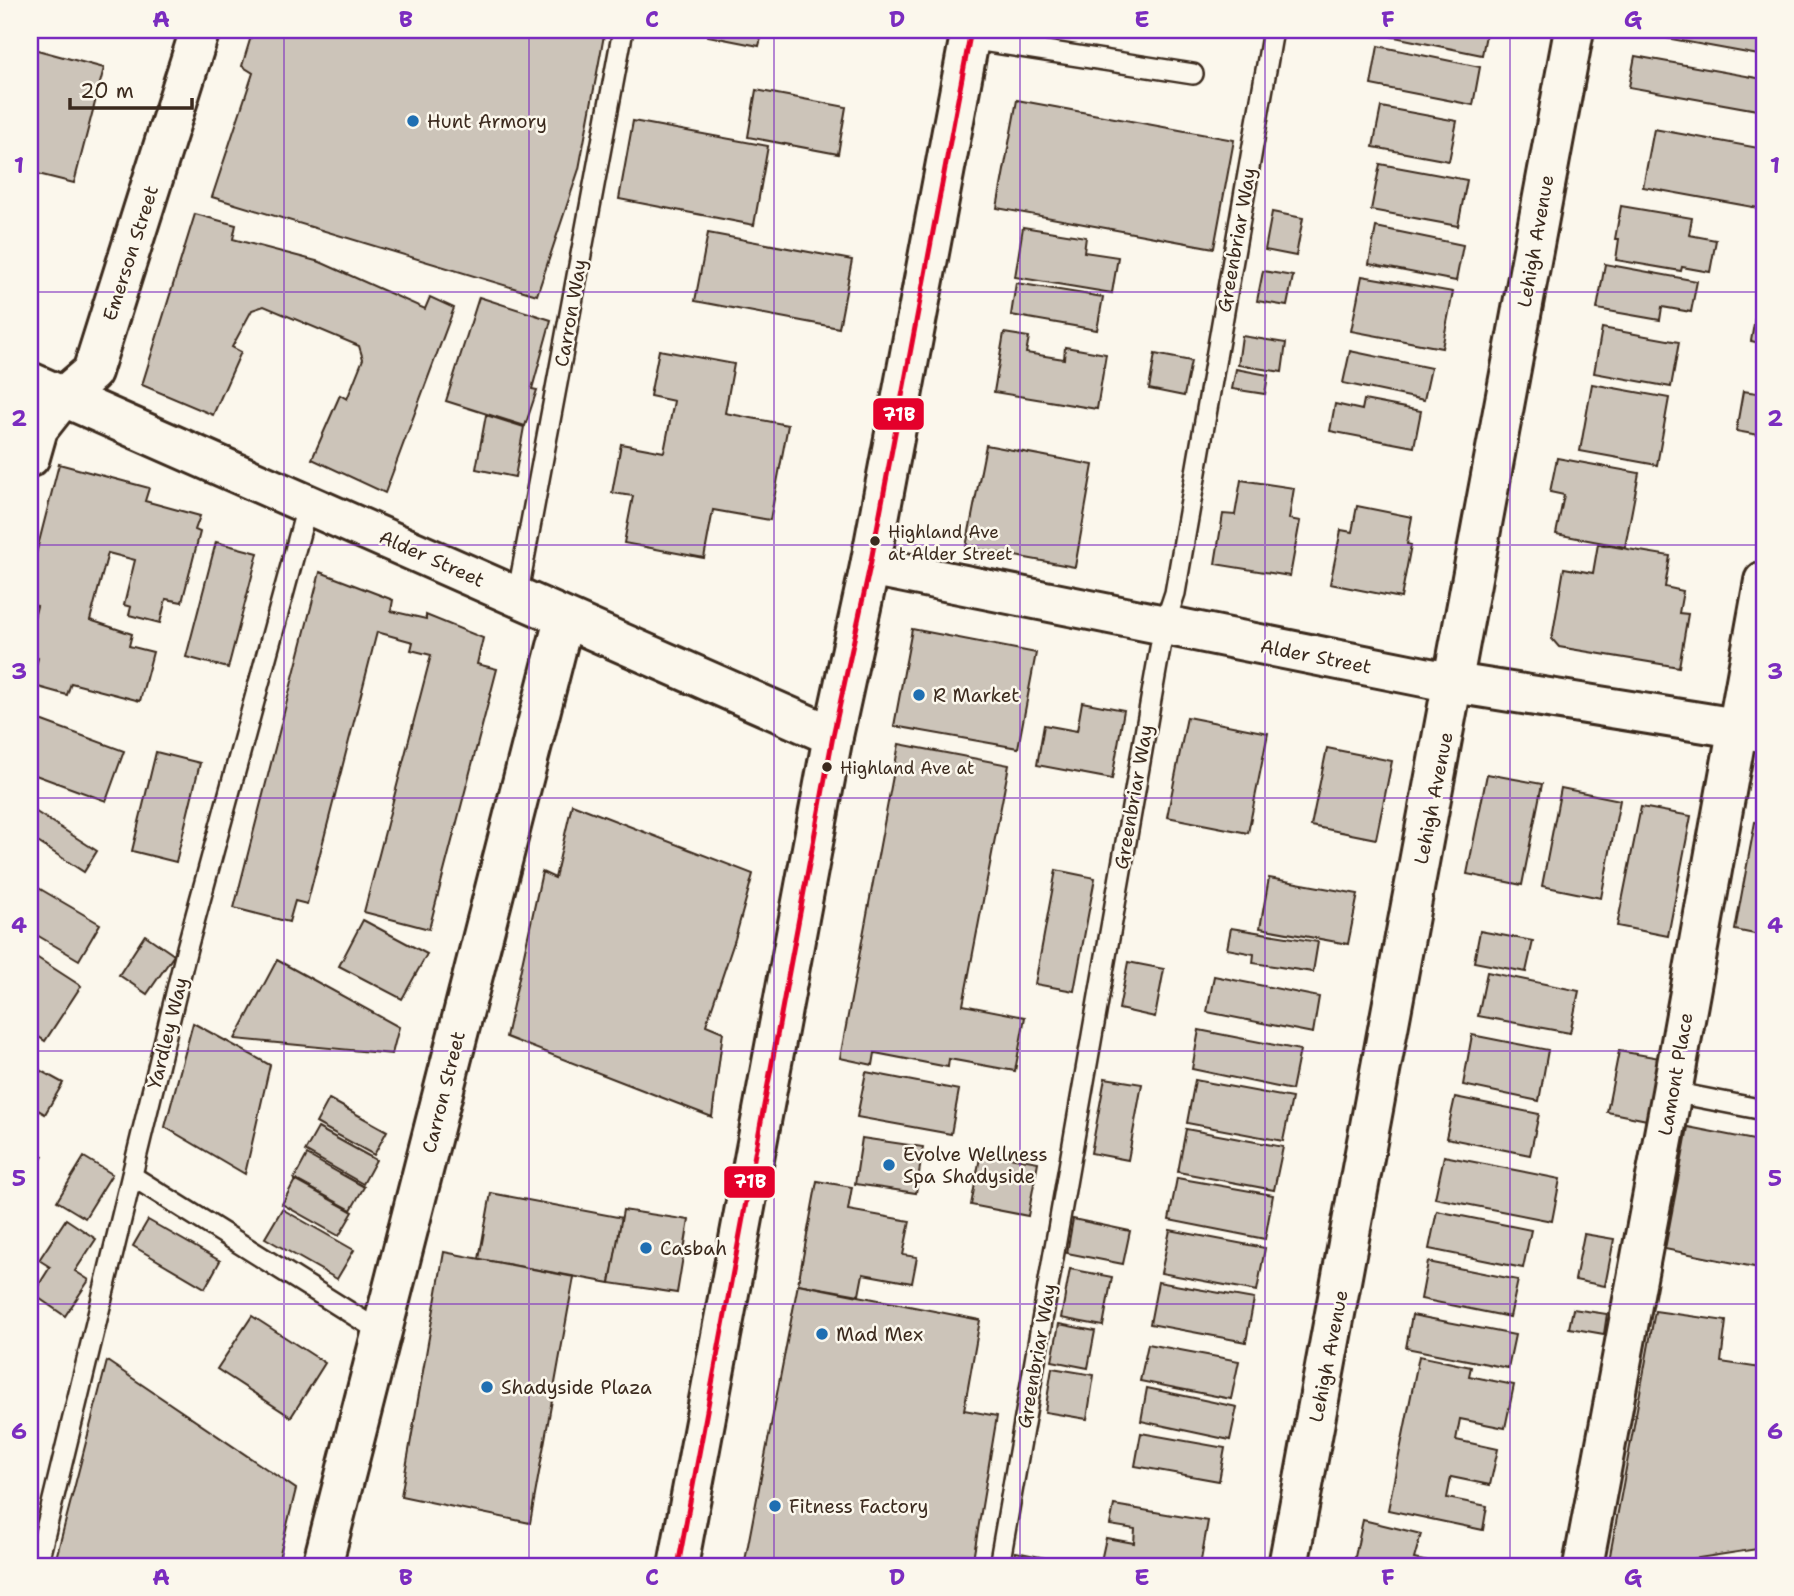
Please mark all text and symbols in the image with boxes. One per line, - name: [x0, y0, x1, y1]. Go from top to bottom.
- text: A: [152, 4, 170, 34]
- text: B: [399, 4, 413, 34]
- text: C: [645, 4, 659, 34]
- text: D: [889, 4, 905, 34]
- text: E: [1134, 4, 1150, 34]
- text: F: [1381, 4, 1395, 34]
- text: G: [1624, 4, 1643, 34]
- scale bar: [70, 66, 192, 110]
- text: 20 m: [80, 77, 134, 105]
- place label: Hunt Armory: [427, 109, 547, 134]
- marker: Hunt Armory: [405, 113, 421, 129]
- text: 1: [14, 150, 24, 180]
- text: 1: [1770, 150, 1780, 180]
- street label: Greenbriar Way: [1211, 166, 1262, 314]
- street label: Lehigh Avenue: [1512, 173, 1559, 309]
- street label: Emerson Street: [97, 182, 164, 324]
- street label: Carron Way: [549, 257, 592, 369]
- line badge: 71B: [872, 397, 925, 431]
- text: 71B: [883, 402, 916, 427]
- text: 2: [11, 403, 27, 433]
- text: 2: [1767, 403, 1783, 433]
- place label: Highland Ave at Alder Street: [888, 521, 1013, 565]
- street label: Alder Street: [375, 524, 488, 593]
- marker: Highland Ave at Alder Street: [868, 534, 882, 548]
- street label: Alder Street: [1258, 633, 1374, 680]
- text: 3: [11, 656, 27, 686]
- text: 3: [1767, 656, 1783, 686]
- place label: R Market: [933, 683, 1020, 708]
- marker: R Market: [911, 687, 927, 703]
- street label: Greenbriar Way: [1108, 723, 1159, 871]
- street label: Lehigh Avenue: [1408, 730, 1459, 866]
- place label: Highland Ave at: [840, 757, 974, 779]
- marker: Highland Ave at: [820, 760, 834, 774]
- text: 4: [11, 910, 27, 940]
- text: 4: [1767, 910, 1783, 940]
- street label: Yardley Way: [142, 975, 193, 1092]
- street label: Lamont Place: [1652, 1011, 1699, 1138]
- street label: Carron Street: [416, 1029, 471, 1156]
- place label: Evolve Wellness Spa Shadyside: [903, 1142, 1048, 1189]
- marker: Evolve Wellness Spa Shadyside: [881, 1157, 897, 1173]
- text: 5: [12, 1163, 26, 1193]
- text: 5: [1768, 1163, 1782, 1193]
- line badge: 71B: [723, 1165, 776, 1199]
- text: 71B: [734, 1169, 767, 1194]
- place label: Casbah: [660, 1236, 727, 1261]
- marker: Casbah: [638, 1240, 654, 1256]
- street label: Greenbriar Way: [1011, 1282, 1062, 1430]
- street label: Lehigh Avenue: [1303, 1288, 1354, 1424]
- place label: Mad Mex: [836, 1322, 923, 1347]
- marker: Mad Mex: [814, 1326, 830, 1342]
- place label: Shadyside Plaza: [501, 1375, 652, 1400]
- marker: Shadyside Plaza: [479, 1379, 495, 1395]
- text: 6: [11, 1416, 27, 1446]
- text: 6: [1767, 1416, 1783, 1446]
- place label: Fitness Factory: [789, 1494, 928, 1519]
- marker: Fitness Factory: [767, 1498, 783, 1514]
- text: A: [152, 1562, 170, 1592]
- text: B: [399, 1562, 413, 1592]
- text: C: [645, 1562, 659, 1592]
- text: D: [889, 1562, 905, 1592]
- text: E: [1134, 1562, 1150, 1592]
- text: F: [1381, 1562, 1395, 1592]
- text: G: [1624, 1562, 1643, 1592]

